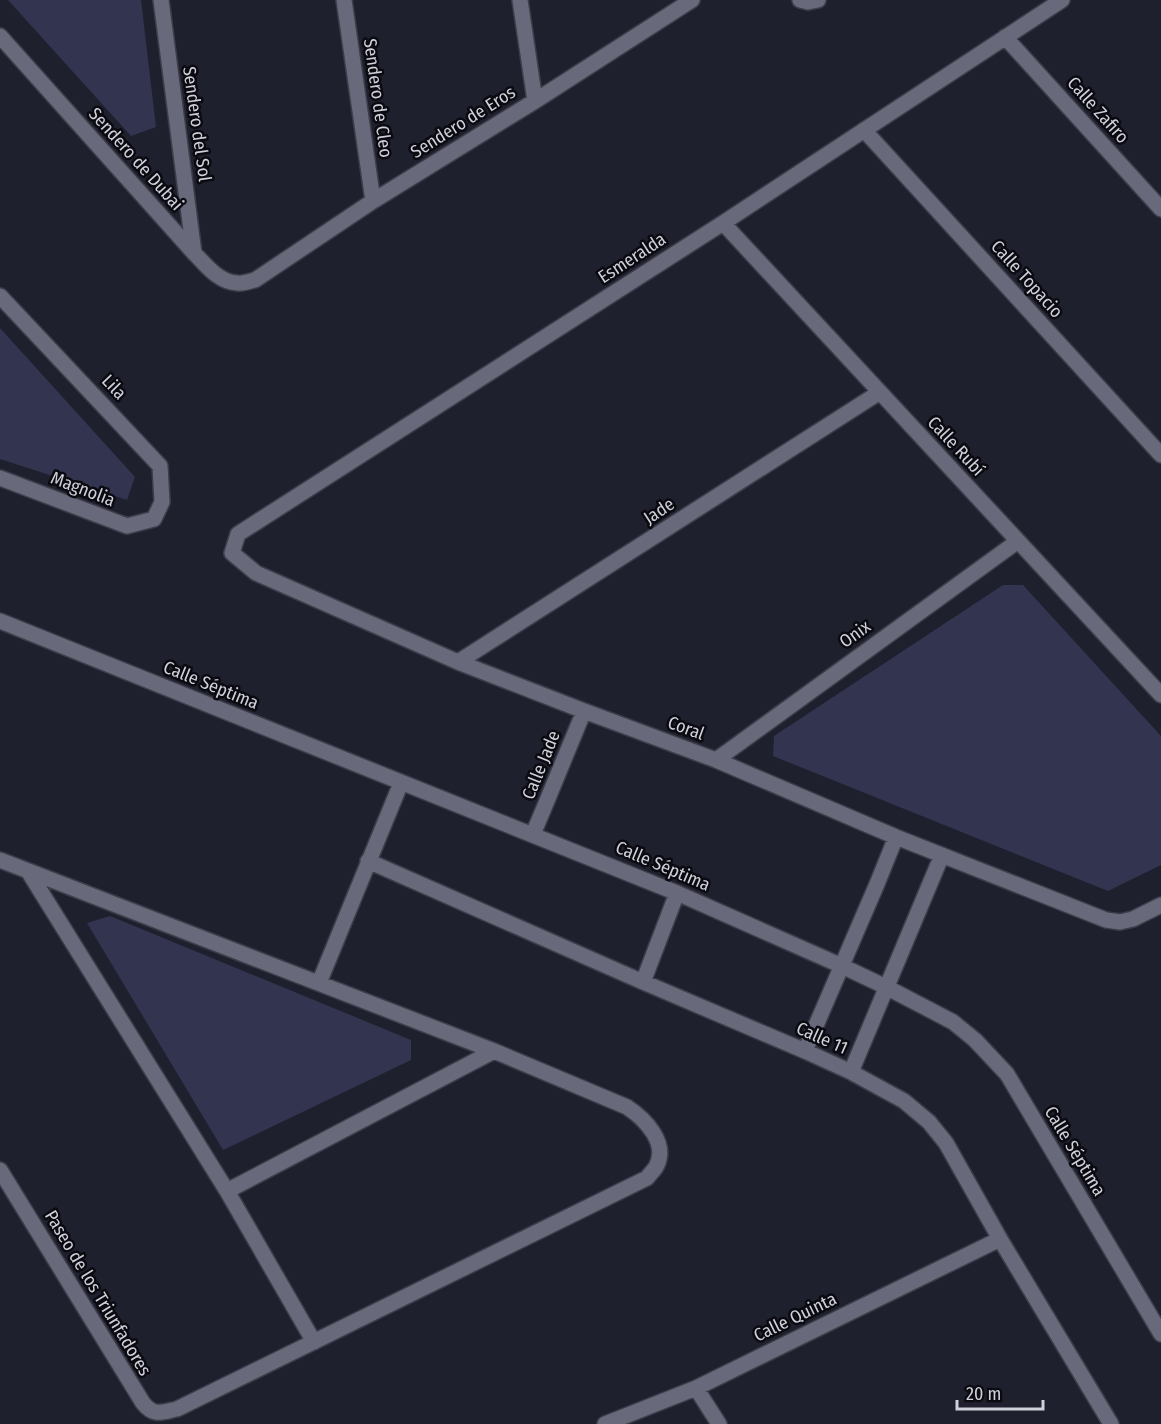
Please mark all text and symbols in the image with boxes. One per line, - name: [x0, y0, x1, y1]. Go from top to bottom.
- street label: Sendero de Cleo: [359, 37, 397, 159]
- street label: Sendero del Sol: [178, 65, 216, 183]
- street label: Calle Zafiro: [1062, 72, 1134, 148]
- street label: Sendero de Eros: [407, 81, 520, 163]
- street label: Sendero de Dubai: [84, 103, 188, 215]
- street label: Esmeralda: [594, 228, 670, 288]
- street label: Calle Topacio: [986, 236, 1068, 322]
- street label: Lila: [97, 370, 131, 404]
- street label: Calle Rubí: [923, 412, 989, 481]
- street label: Magnolia: [48, 467, 118, 511]
- street label: Jade: [639, 493, 679, 529]
- street label: Onix: [835, 615, 875, 653]
- street label: Calle Séptima: [160, 656, 262, 714]
- street label: Coral: [665, 711, 708, 745]
- street label: Calle Jade: [517, 727, 565, 803]
- street label: Calle Séptima: [612, 836, 714, 896]
- street label: Calle 11: [793, 1017, 851, 1059]
- street label: Calle Séptima: [1040, 1102, 1110, 1200]
- street label: Paseo de los Triunfadores: [40, 1206, 156, 1380]
- street label: Calle Quinta: [750, 1287, 840, 1346]
- scale bar: [957, 1373, 1042, 1411]
- text: 20 m: [966, 1383, 1001, 1405]

